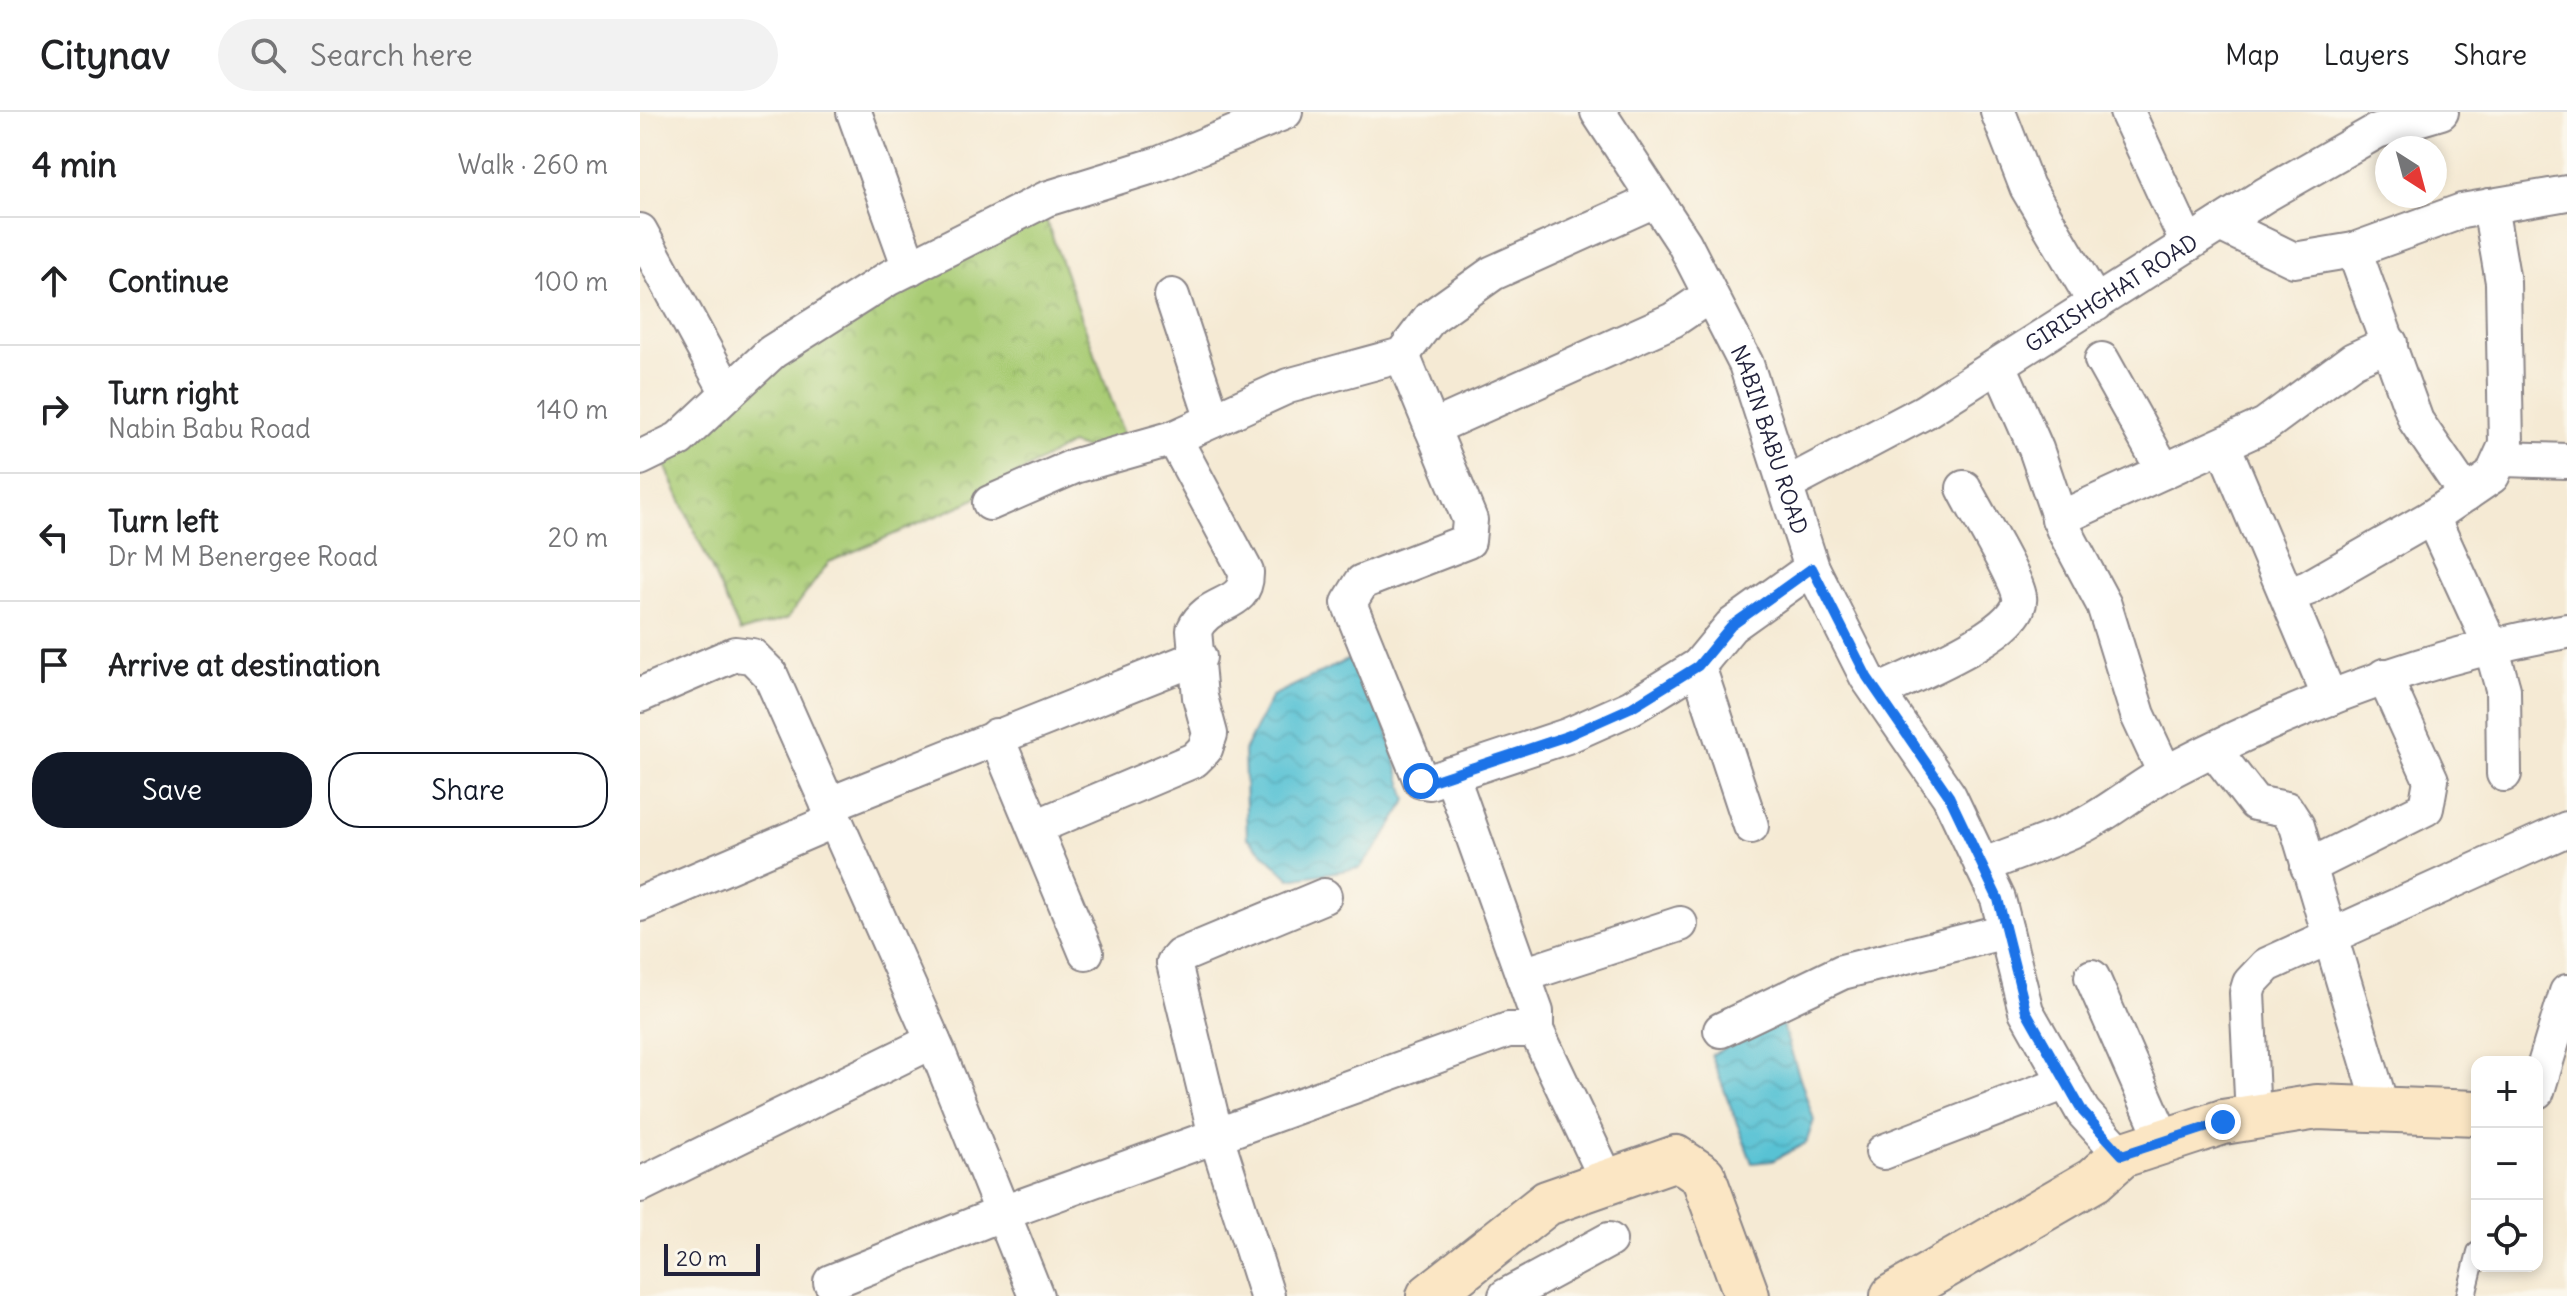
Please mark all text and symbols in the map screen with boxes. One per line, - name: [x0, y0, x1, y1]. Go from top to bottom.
- search box: [218, 19, 778, 91]
- text: Citynav: [40, 32, 170, 79]
- icon: search: [246, 33, 290, 77]
- text: Search here: [310, 36, 473, 74]
- text: Map: [2225, 37, 2280, 73]
- text: Layers: [2324, 37, 2410, 73]
- text: Share: [2454, 37, 2527, 73]
- north arrow: [2375, 136, 2447, 208]
- text: 4 min: [32, 143, 117, 186]
- text: Walk · 260 m: [458, 148, 608, 181]
- street label: GIRISHGHAT ROAD: [2020, 228, 2203, 358]
- icon: ahead: [32, 259, 76, 303]
- text: Continue: [108, 262, 229, 300]
- text: 100 m: [534, 265, 608, 298]
- street label: NABIN BABU ROAD: [1725, 340, 1814, 538]
- text: Turn right: [108, 374, 239, 412]
- icon: right: [32, 387, 76, 431]
- text: 140 m: [537, 393, 608, 426]
- text: Nabin Babu Road: [108, 412, 311, 445]
- text: Turn left: [108, 502, 219, 540]
- icon: left: [32, 515, 76, 559]
- text: 20 m: [548, 521, 608, 554]
- text: Dr M M Benergee Road: [108, 540, 378, 573]
- icon: arrive: [32, 643, 76, 687]
- text: Arrive at destination: [108, 646, 380, 684]
- button: Save: [32, 752, 312, 828]
- button: Share: [328, 752, 608, 828]
- route start: [1403, 763, 1439, 799]
- map controls: [2471, 1056, 2543, 1272]
- button: +: [2471, 1056, 2543, 1128]
- route end: [2205, 1104, 2241, 1140]
- button: −: [2471, 1128, 2543, 1200]
- button: locate: [2471, 1200, 2543, 1272]
- scale bar: [664, 1240, 760, 1276]
- text: 20 m: [676, 1244, 727, 1272]

